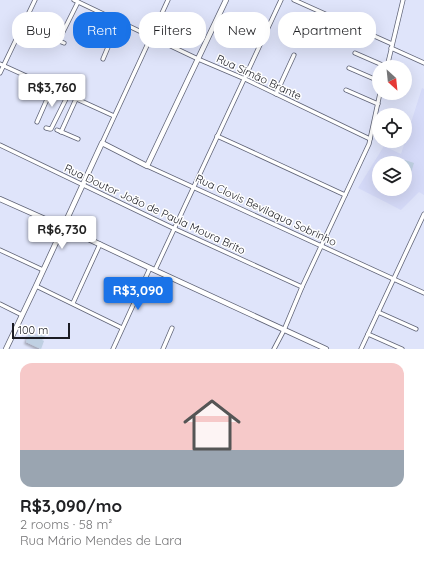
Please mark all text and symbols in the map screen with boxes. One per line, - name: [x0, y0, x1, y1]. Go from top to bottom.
- chip: Buy: [12, 12, 65, 48]
- chip: Rent: [73, 12, 131, 48]
- chip: Filters: [139, 12, 206, 48]
- chip: New: [214, 12, 270, 48]
- chip: Apartment: [278, 12, 376, 48]
- street label: Rua Simão Brante: [214, 51, 304, 103]
- north arrow: [372, 60, 412, 100]
- map controls: [372, 60, 412, 196]
- pin: R$3,760: [15, 74, 89, 108]
- text: R$3,760: [27, 79, 77, 95]
- button: locate: [372, 108, 412, 148]
- button: layers: [372, 156, 412, 196]
- street label: Rua Doutor João de Paula Moura Brito: [62, 161, 248, 257]
- street label: Rua Clovis Bevilaqua Sobrinho: [193, 171, 339, 249]
- pin: R$6,730: [25, 216, 99, 250]
- text: R$6,730: [37, 221, 87, 237]
- pin: R$3,090: [101, 277, 175, 311]
- text: R$3,090: [113, 282, 163, 298]
- scale bar: [12, 321, 70, 340]
- text: 100 m: [18, 323, 48, 337]
- icon: home: [176, 389, 248, 461]
- text: R$3,090/mo: [20, 495, 122, 516]
- text: 2 rooms · 58 m²: [20, 516, 112, 532]
- text: Rua Mário Mendes de Lara: [20, 532, 182, 548]

